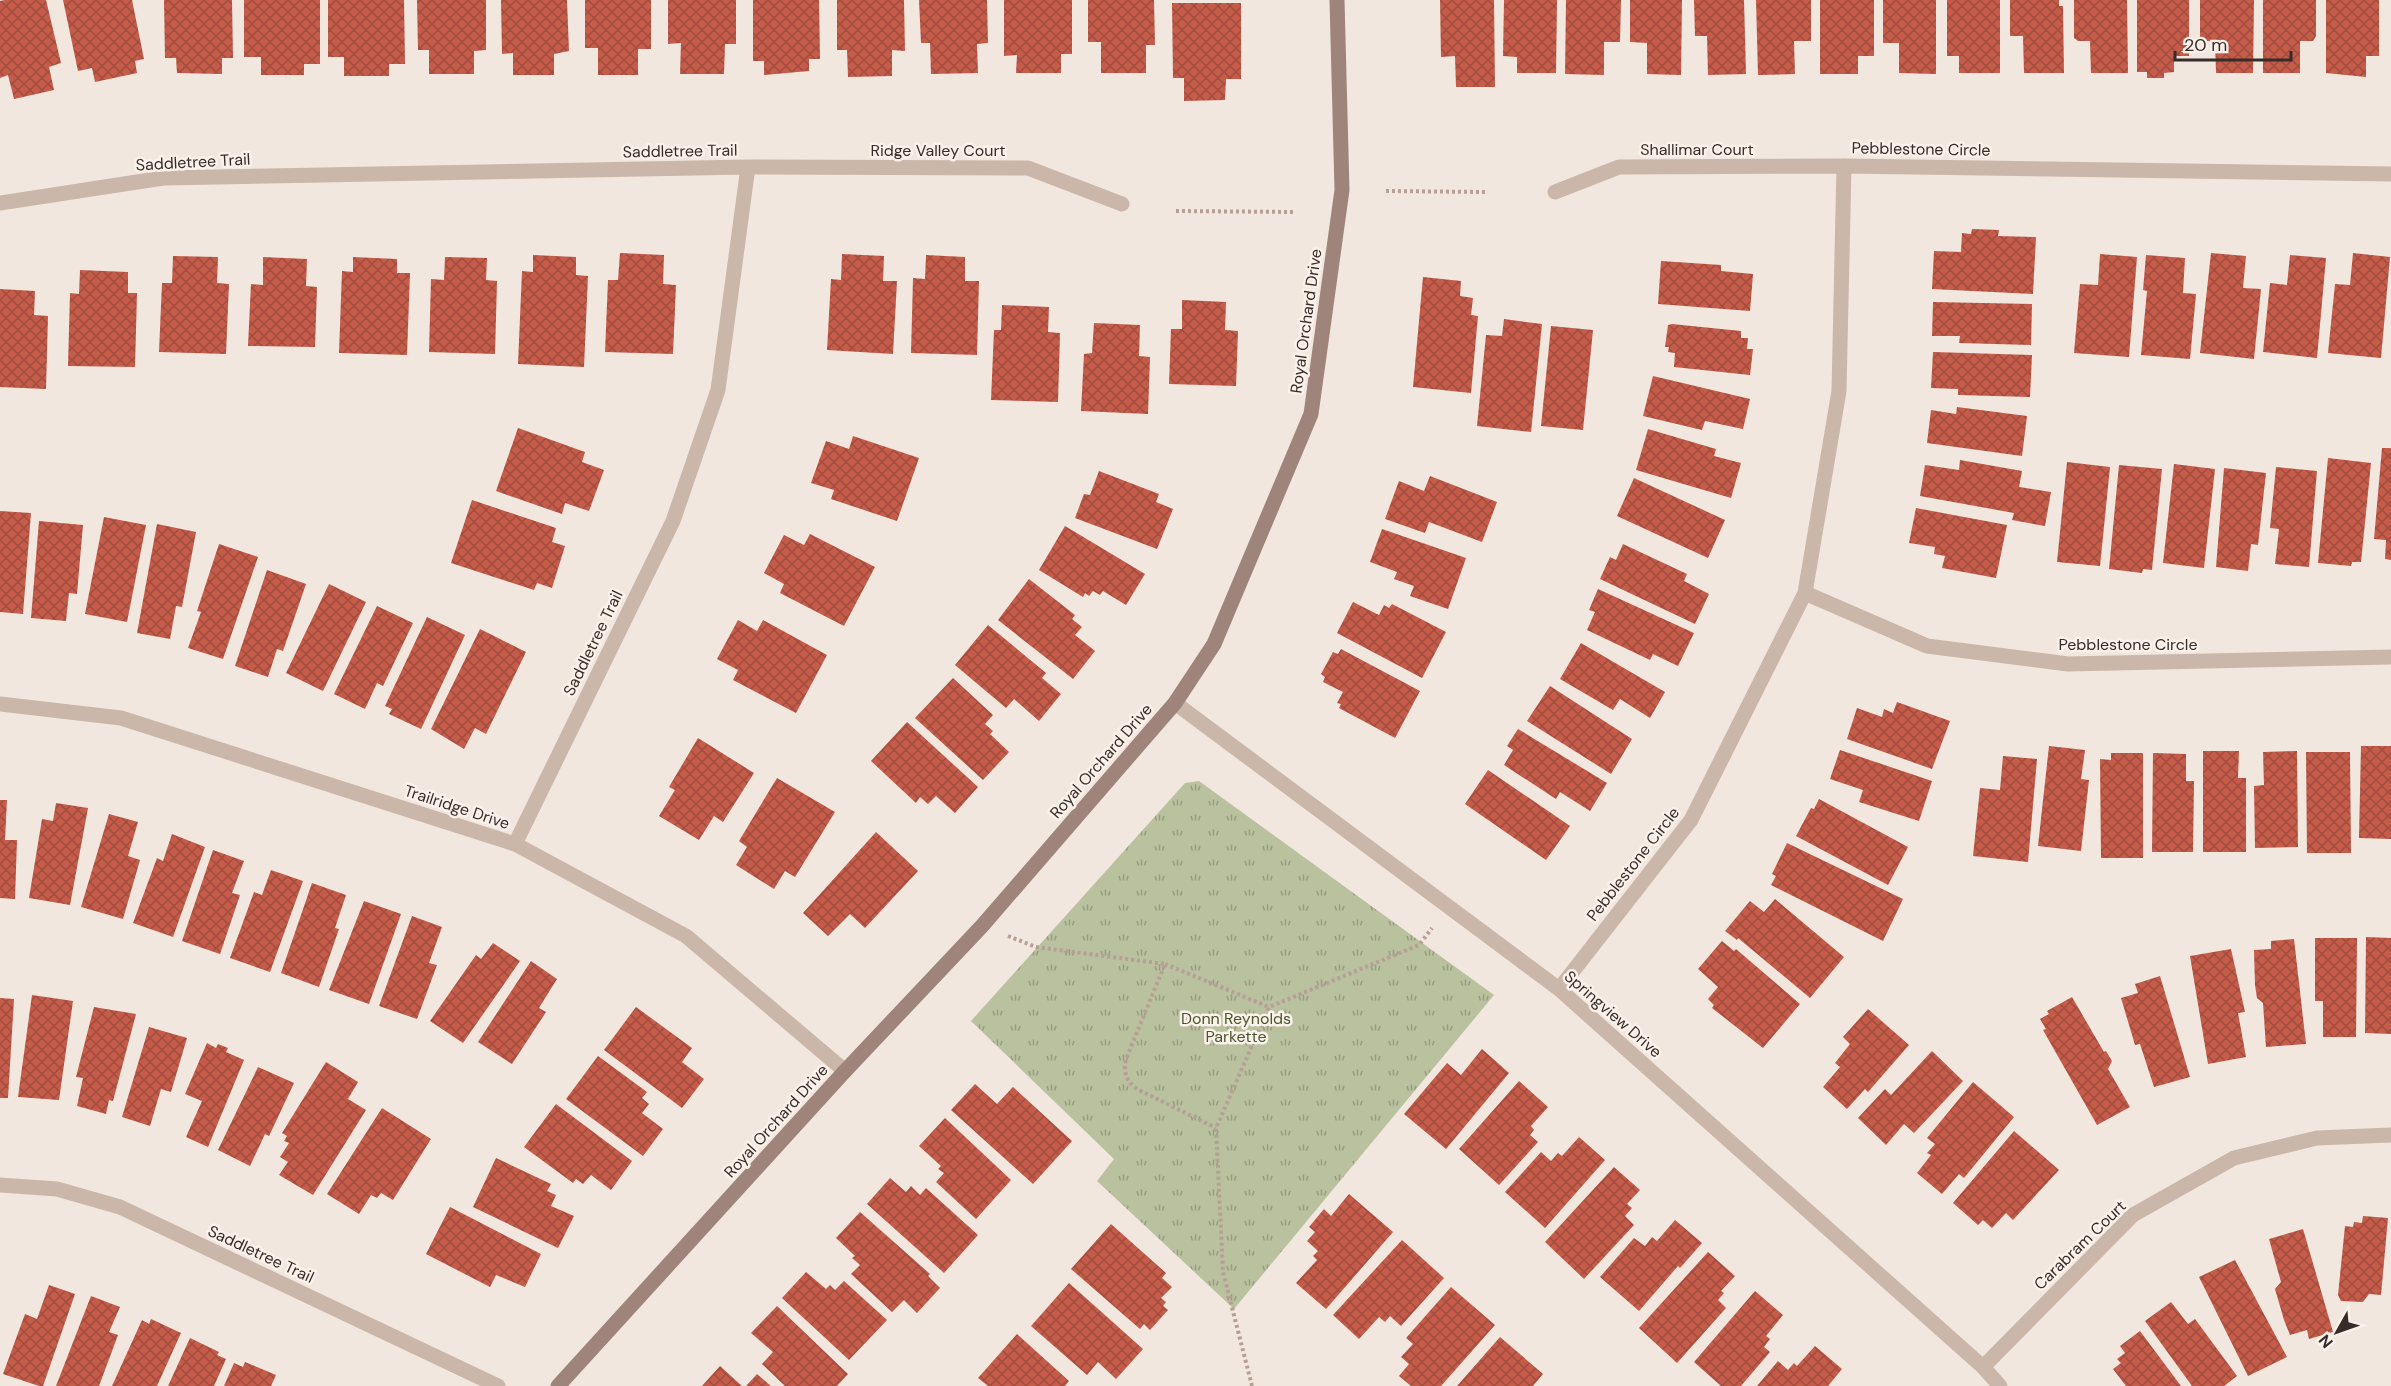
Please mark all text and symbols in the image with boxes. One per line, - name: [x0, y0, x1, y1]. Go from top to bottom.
- scale bar: [2175, 24, 2290, 62]
- text: 20 m: [2184, 33, 2227, 57]
- street label: Pebblestone Circle: [1851, 137, 1991, 161]
- street label: Saddletree Trail: [622, 139, 738, 163]
- street label: Shallimar Court: [1640, 139, 1754, 160]
- street label: Ridge Valley Court: [870, 140, 1006, 161]
- street label: Saddletree Trail: [135, 149, 251, 175]
- street label: Royal Orchard Drive: [1285, 247, 1327, 395]
- street label: Saddletree Trail: [558, 587, 628, 699]
- street label: Pebblestone Circle: [2058, 634, 2198, 655]
- street label: Royal Orchard Drive: [1045, 699, 1157, 823]
- street label: Trailridge Drive: [402, 780, 512, 834]
- street label: Pebblestone Circle: [1582, 803, 1684, 925]
- street label: Springview Drive: [1560, 966, 1666, 1062]
- park label: Donn Reynolds Parkette: [1181, 1008, 1291, 1047]
- street label: Royal Orchard Drive: [719, 1060, 833, 1182]
- street label: Carabram Court: [2029, 1196, 2131, 1294]
- street label: Saddletree Trail: [205, 1220, 317, 1288]
- north arrow: [2307, 1302, 2367, 1362]
- text: N: [2314, 1330, 2338, 1353]

